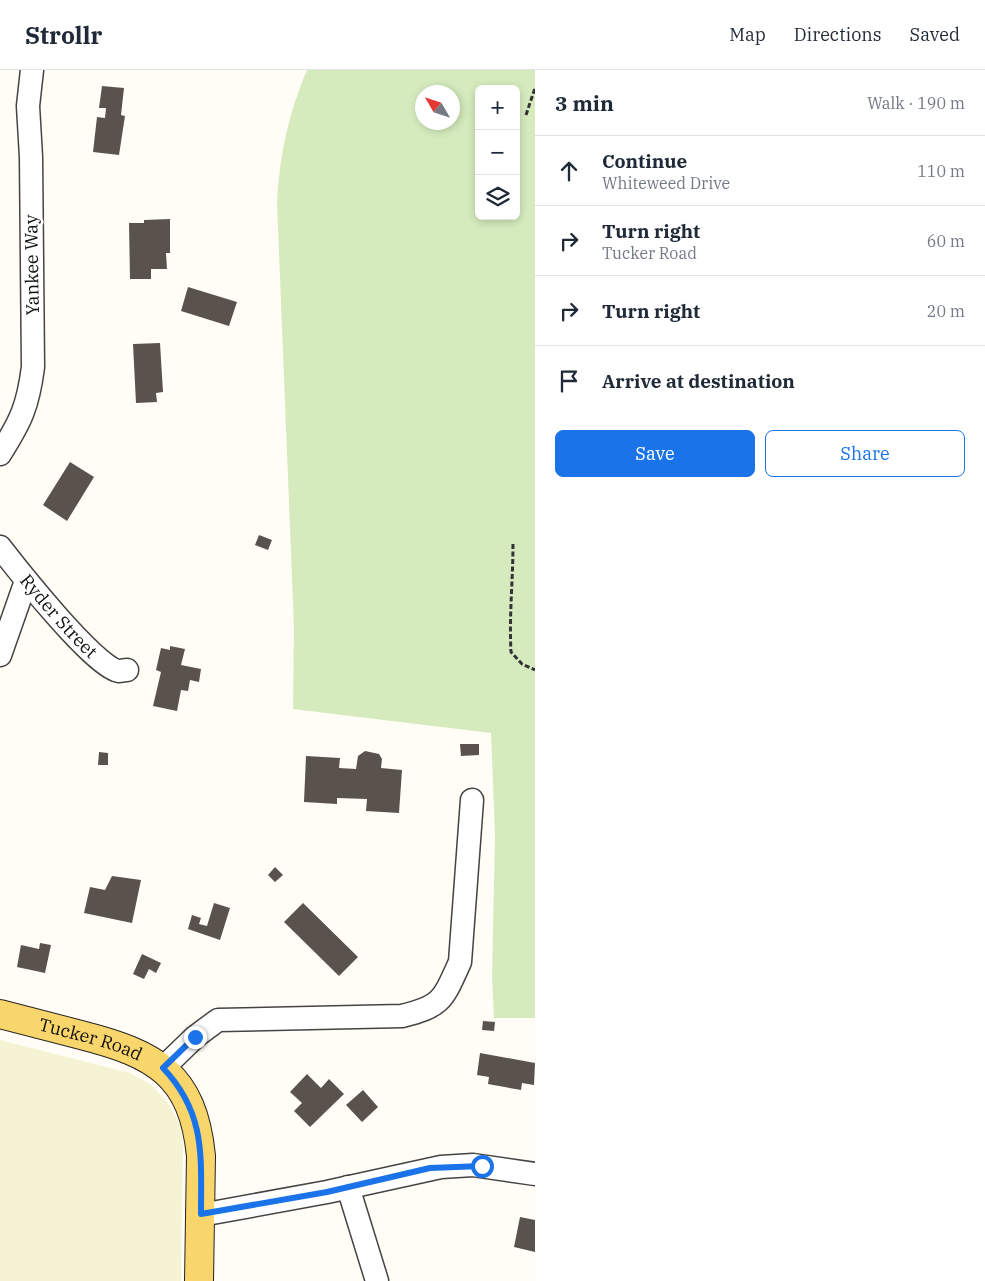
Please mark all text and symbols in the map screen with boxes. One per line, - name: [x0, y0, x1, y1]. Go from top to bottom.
- text: Strollr: [25, 19, 102, 51]
- text: Map: [729, 23, 766, 46]
- text: Directions: [794, 23, 882, 46]
- text: Saved: [910, 23, 960, 46]
- north arrow: [415, 85, 460, 130]
- map controls: [475, 85, 520, 220]
- button: +: [475, 85, 520, 130]
- text: 3 min: [555, 89, 614, 117]
- text: Walk · 190 m: [867, 93, 965, 113]
- button: −: [475, 130, 520, 175]
- text: Continue: [602, 149, 687, 173]
- icon: ahead: [555, 157, 583, 185]
- text: 110 m: [917, 161, 965, 181]
- text: Whiteweed Drive: [602, 173, 730, 193]
- button: layers: [475, 175, 520, 220]
- street label: Yankee Way: [19, 214, 44, 316]
- text: Turn right: [602, 219, 700, 243]
- icon: right: [555, 227, 583, 255]
- text: 60 m: [927, 231, 965, 251]
- text: Tucker Road: [602, 243, 697, 263]
- icon: right: [555, 297, 583, 325]
- text: Turn right: [602, 299, 700, 323]
- text: 20 m: [927, 301, 965, 321]
- icon: arrive: [555, 367, 583, 395]
- text: Arrive at destination: [602, 369, 795, 393]
- button: Save: [555, 430, 755, 477]
- button: Share: [765, 430, 965, 477]
- street label: Ryder Street: [15, 569, 102, 663]
- street label: Tucker Road: [37, 1013, 146, 1066]
- route end: [184, 1026, 207, 1049]
- route start: [471, 1155, 494, 1178]

